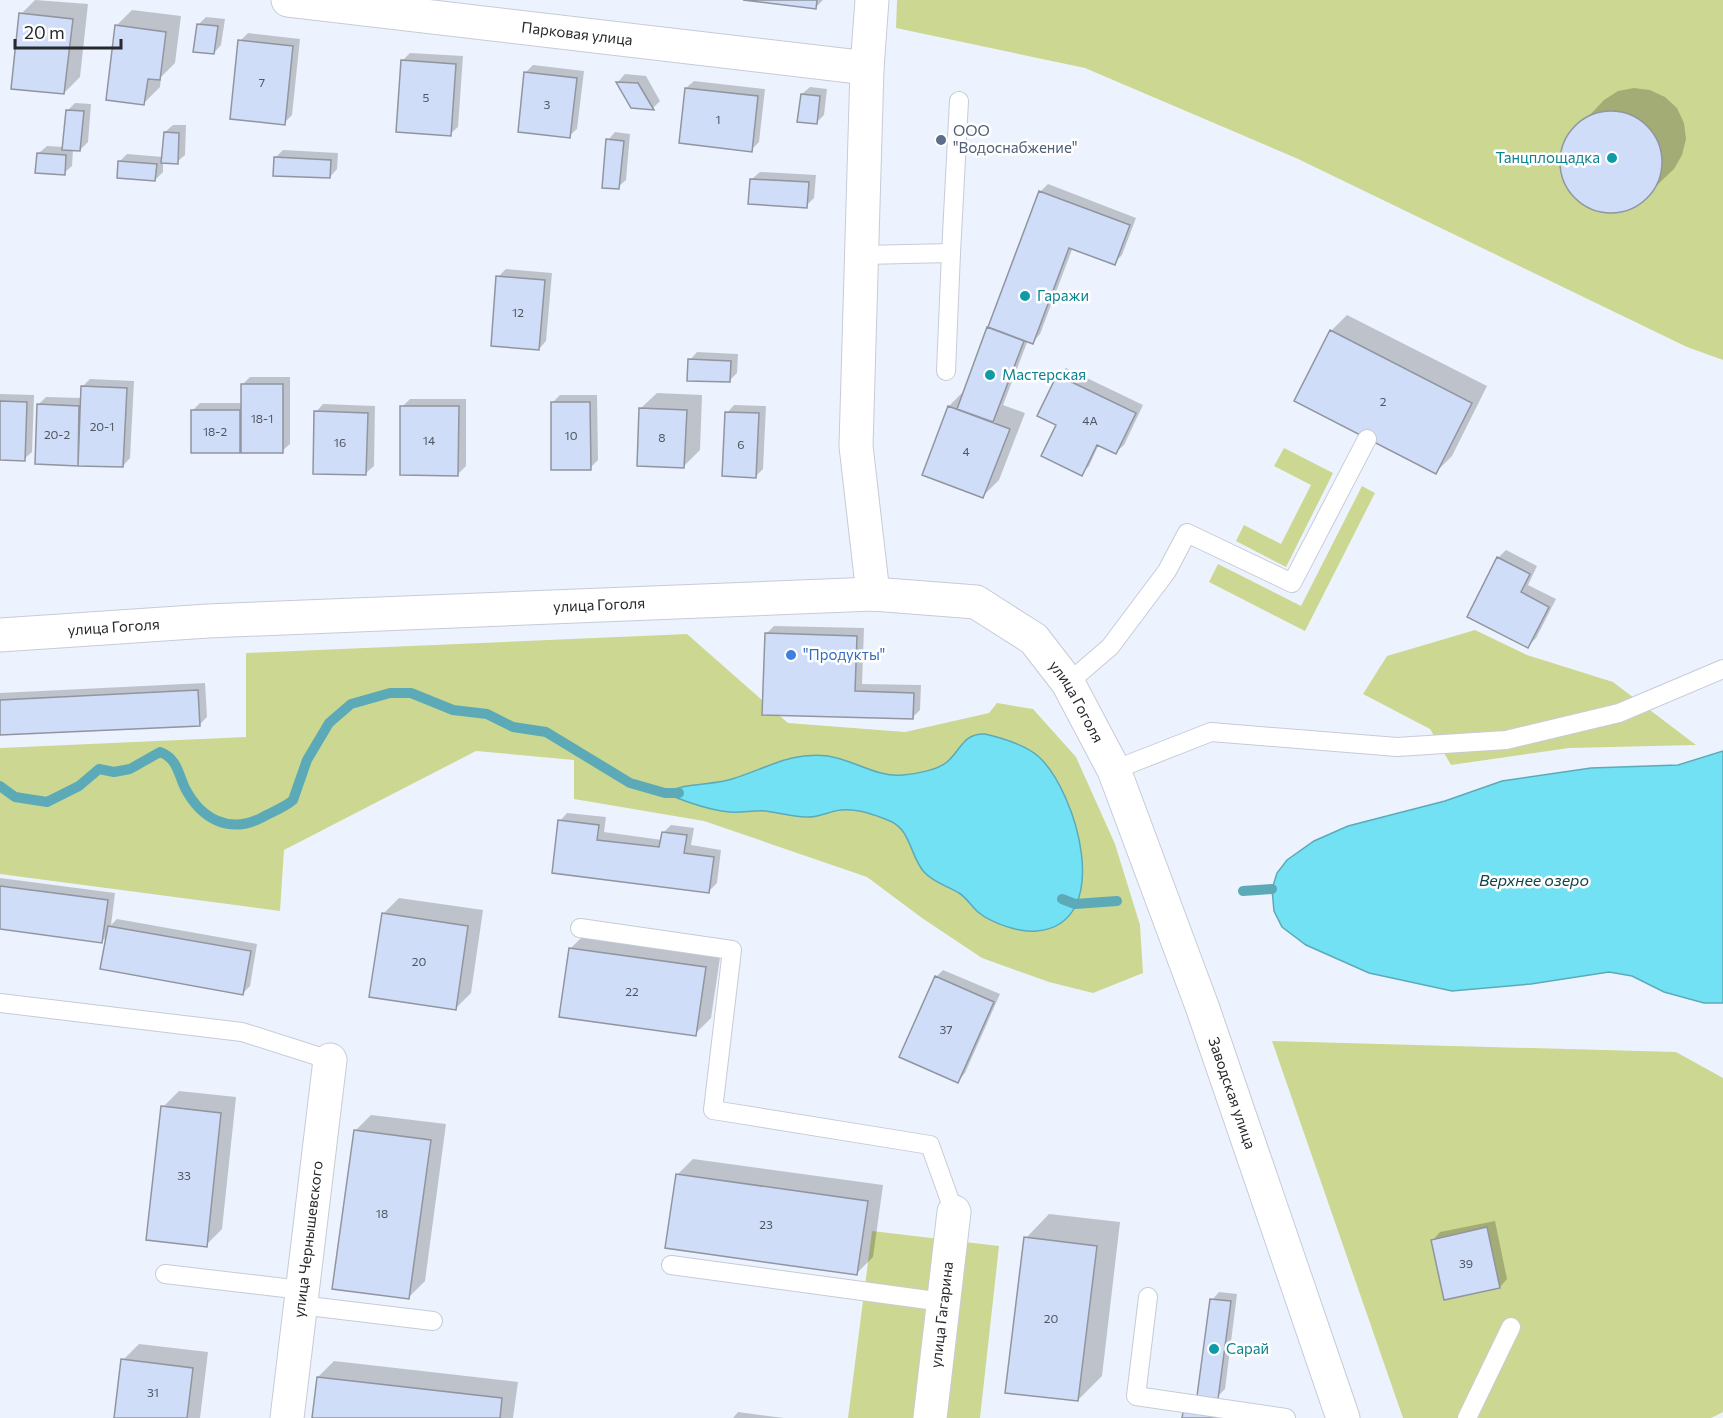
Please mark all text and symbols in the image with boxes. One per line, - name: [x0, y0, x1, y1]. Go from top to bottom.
- scale bar: [15, 12, 122, 50]
- street label: Парковая улица: [520, 17, 634, 48]
- text: 20 m: [24, 21, 65, 43]
- house number: 7: [259, 75, 265, 89]
- house number: 5: [423, 90, 430, 104]
- house number: 3: [544, 97, 551, 111]
- house number: 1: [715, 112, 721, 126]
- place label: ООО "Водоснабжение": [953, 121, 1077, 156]
- marker: ООО "Водоснабжение": [934, 133, 948, 147]
- place label: Танцплощадка: [1495, 148, 1600, 166]
- marker: Танцплощадка: [1605, 151, 1619, 165]
- place label: Гаражи: [1037, 286, 1089, 304]
- marker: Гаражи: [1018, 289, 1032, 303]
- house number: 12: [512, 305, 524, 319]
- place label: Мастерская: [1002, 365, 1086, 383]
- marker: Мастерская: [983, 368, 997, 382]
- house number: 2: [1380, 394, 1387, 408]
- house number: 18-1: [251, 411, 273, 425]
- house number: 4А: [1082, 413, 1098, 427]
- house number: 20-1: [90, 419, 114, 433]
- house number: 18-2: [203, 424, 227, 438]
- house number: 20-2: [44, 427, 70, 441]
- house number: 10: [565, 428, 578, 442]
- house number: 8: [658, 430, 666, 444]
- house number: 14: [423, 433, 435, 447]
- house number: 16: [334, 435, 346, 449]
- house number: 6: [737, 437, 745, 451]
- house number: 4: [962, 444, 970, 458]
- street label: улица Гоголя: [553, 593, 646, 615]
- street label: улица Гоголя: [67, 614, 160, 638]
- place label: "Продукты": [803, 645, 885, 663]
- marker: "Продукты": [784, 648, 798, 662]
- street label: улица Гоголя: [1046, 656, 1108, 745]
- water label: Верхнее озеро: [1479, 870, 1589, 889]
- house number: 20: [412, 954, 426, 968]
- house number: 22: [625, 984, 639, 998]
- house number: 37: [939, 1022, 953, 1036]
- street label: Заводская улица: [1205, 1034, 1260, 1151]
- street label: улица Чернышевского: [289, 1160, 326, 1319]
- house number: 33: [177, 1168, 191, 1182]
- house number: 18: [376, 1206, 388, 1220]
- house number: 23: [759, 1217, 773, 1231]
- house number: 39: [1459, 1256, 1473, 1270]
- street label: улица Гагарина: [926, 1260, 956, 1369]
- house number: 20: [1044, 1311, 1058, 1325]
- place label: Сарай: [1226, 1339, 1269, 1357]
- marker: Сарай: [1207, 1342, 1221, 1356]
- house number: 31: [147, 1385, 159, 1399]

